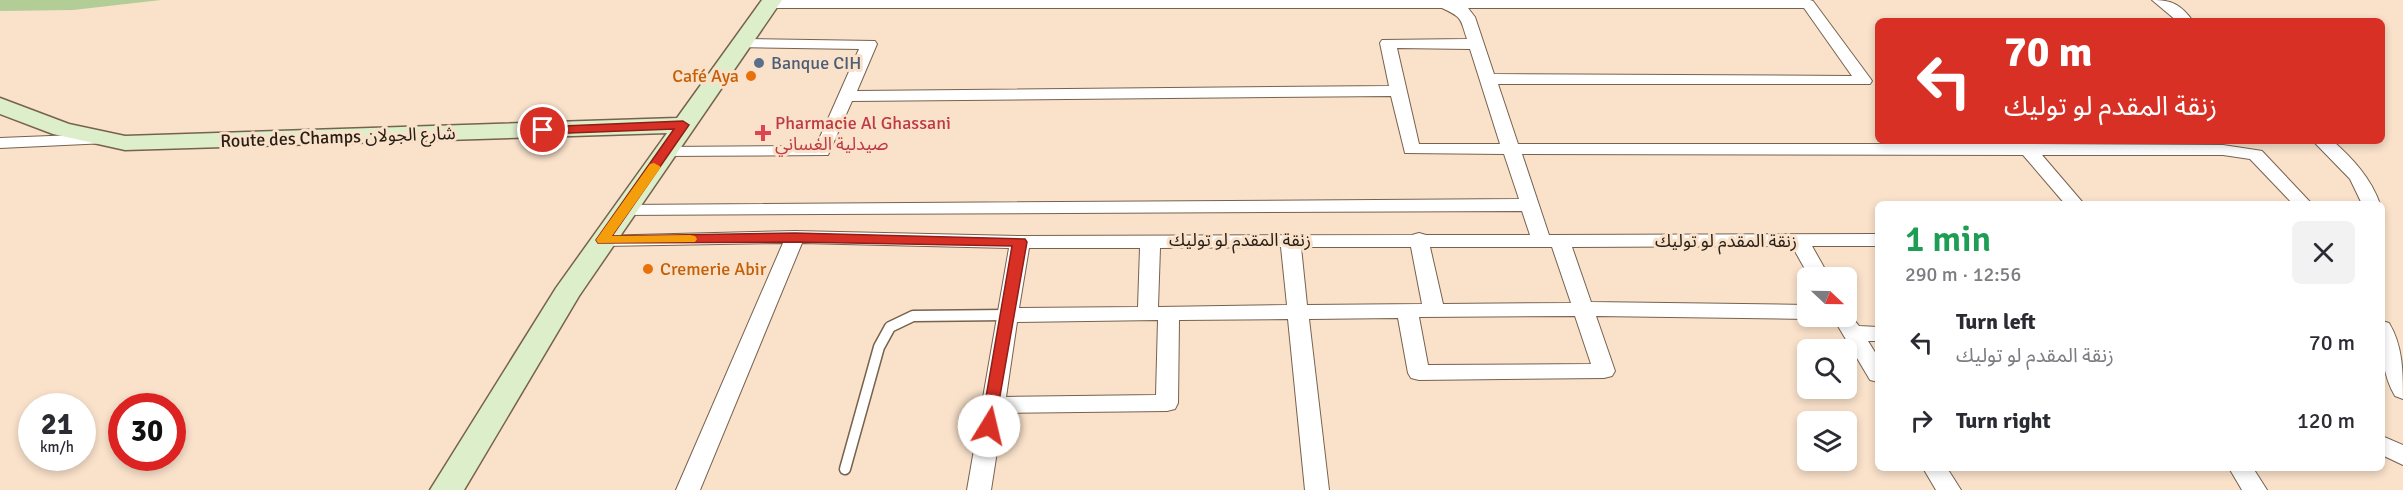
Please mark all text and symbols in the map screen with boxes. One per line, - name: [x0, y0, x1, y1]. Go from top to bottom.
- text: 70 m: [2004, 27, 2093, 78]
- icon: left: [1905, 42, 1983, 120]
- place label: Banque CIH: [771, 52, 861, 74]
- marker: Banque CIH: [752, 56, 766, 70]
- place label: Café Aya: [672, 65, 739, 87]
- marker: Café Aya: [744, 69, 758, 83]
- text: زنقة المقدم لو توليك: [2004, 90, 2217, 123]
- pin: [517, 104, 568, 155]
- place label: Pharmacie Al Ghassani صيدلية الغساني: [775, 112, 951, 157]
- icon: arrive: [526, 113, 559, 146]
- street label: Route des Champs شارع الجولان: [220, 122, 456, 155]
- marker: Pharmacie Al Ghassani صيدلية الغساني: [756, 126, 770, 140]
- text: 1 min: [1905, 217, 1991, 262]
- button: close: [2292, 221, 2355, 284]
- street label: زنقة المقدم لو توليك: [1169, 229, 1311, 254]
- street label: زنقة المقدم لو توليك: [1655, 230, 1797, 255]
- place label: Cremerie Abir: [660, 258, 767, 280]
- marker: Cremerie Abir: [641, 262, 655, 276]
- text: 290 m · 12:56: [1905, 262, 2021, 287]
- north arrow: [1797, 267, 1857, 327]
- map controls: [1797, 267, 1857, 471]
- text: Turn left: [1956, 308, 2036, 335]
- icon: left: [1905, 326, 1938, 359]
- text: 70 m: [2309, 329, 2355, 356]
- button: search: [1797, 339, 1857, 399]
- text: زنقة المقدم لو توليك: [1956, 343, 2114, 368]
- speed limit sign: 30: [108, 393, 186, 471]
- position arrow: [957, 394, 1021, 458]
- icon: right: [1905, 404, 1938, 437]
- text: 21: [41, 406, 73, 443]
- text: Turn right: [1956, 407, 2051, 434]
- text: 120 m: [2297, 407, 2355, 434]
- button: layers: [1797, 411, 1857, 471]
- text: km/h: [40, 438, 74, 456]

